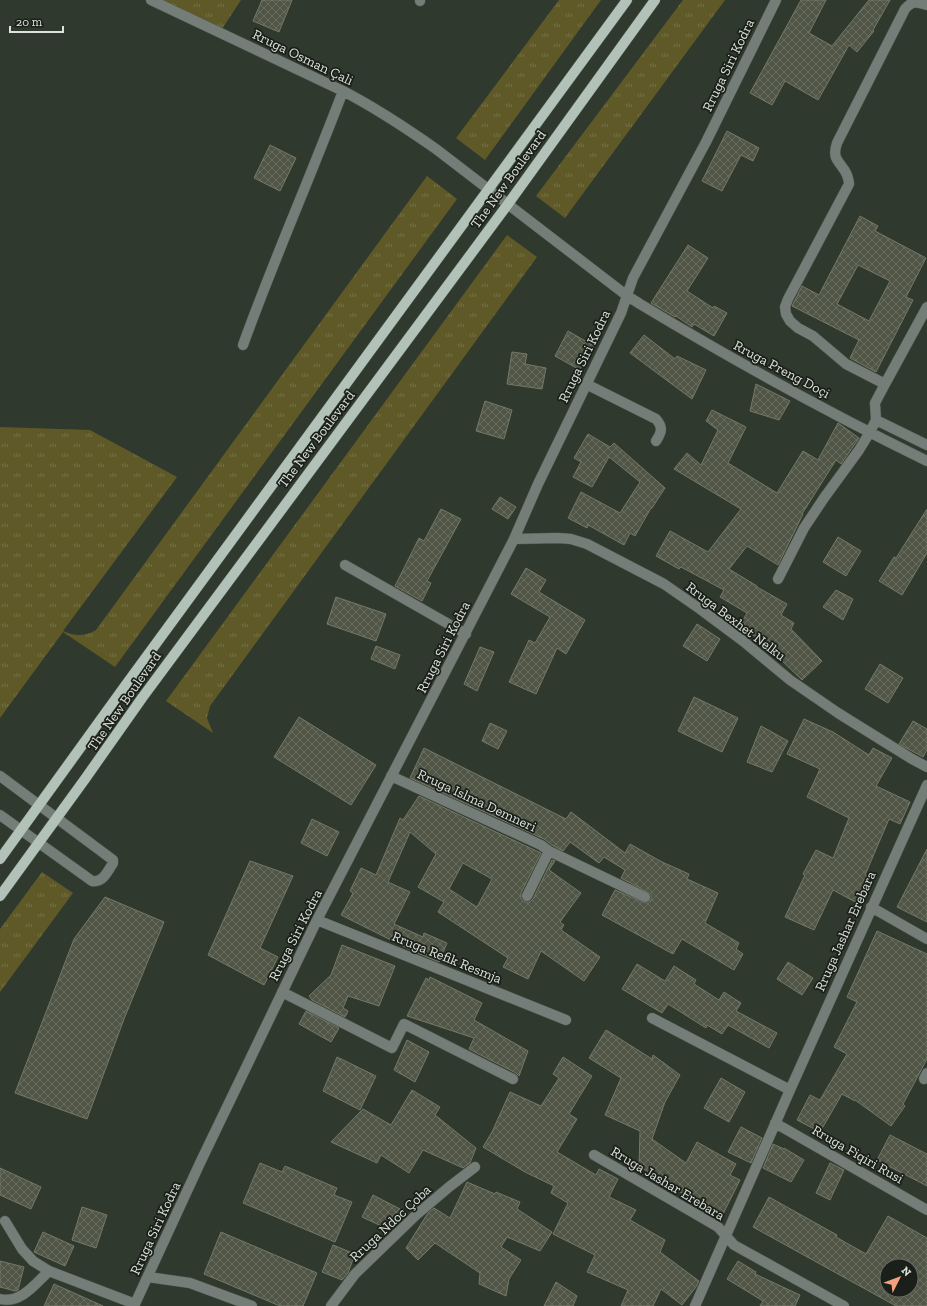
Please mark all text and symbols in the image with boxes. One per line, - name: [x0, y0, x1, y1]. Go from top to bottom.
- scale bar: [10, 8, 63, 34]
- text: 20 m: [16, 15, 43, 29]
- street label: Rruga Siri Kodra: [699, 16, 758, 114]
- street label: Rruga Osman Çali: [250, 26, 356, 89]
- street label: The New Boulevard: [467, 127, 550, 232]
- street label: Rruga Siri Kodra: [555, 307, 614, 405]
- street label: Rruga Preng Doçi: [731, 337, 833, 402]
- street label: The New Boulevard: [274, 387, 359, 491]
- street label: Rruga Bexhet Nelku: [683, 578, 789, 664]
- street label: Rruga Siri Kodra: [413, 598, 474, 696]
- street label: The New Boulevard: [84, 648, 165, 754]
- street label: Rruga Islma Demneri: [415, 765, 539, 835]
- street label: Rruga Jashar Erebara: [811, 868, 880, 994]
- street label: Rruga Siri Kodra: [265, 886, 326, 984]
- street label: Rruga Refik Resmja: [389, 928, 504, 987]
- street label: Rruga Fiqiri Rusi: [809, 1121, 907, 1187]
- street label: Rruga Jashar Erebara: [608, 1143, 728, 1224]
- street label: Rruga Siri Kodra: [126, 1179, 185, 1277]
- street label: Rruga Ndoc Çoba: [346, 1181, 435, 1265]
- north arrow: [879, 1258, 919, 1298]
- text: N: [898, 1264, 914, 1280]

